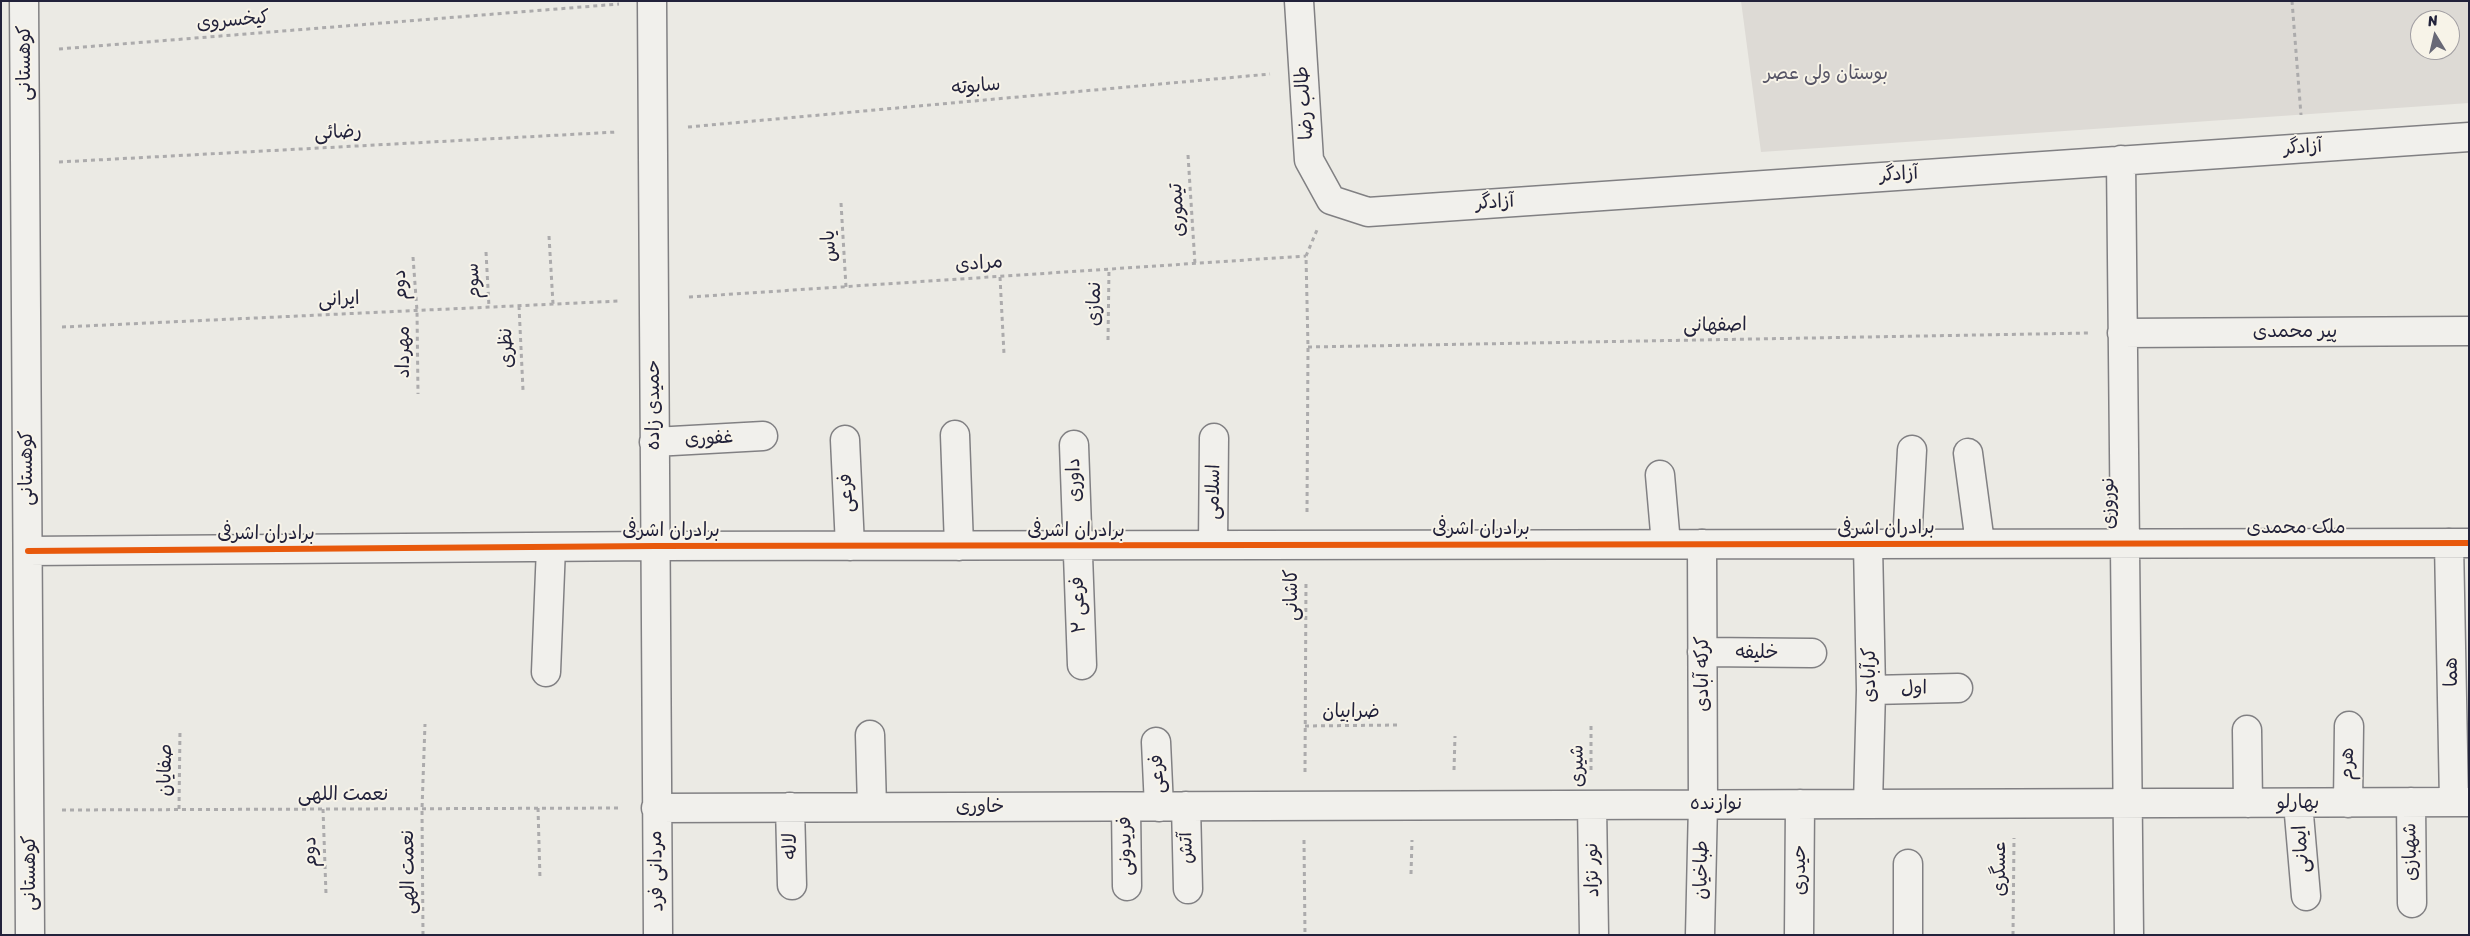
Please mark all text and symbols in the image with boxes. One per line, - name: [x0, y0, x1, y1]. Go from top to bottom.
- street label: کیخسروی: [196, 6, 270, 36]
- text: N: [2426, 8, 2439, 34]
- north arrow: [2410, 10, 2460, 60]
- street label: کوهستانی: [14, 25, 36, 101]
- park label: بوستان ولی عصر: [1764, 63, 1888, 85]
- street label: طالب رضا: [1291, 65, 1319, 141]
- street label: سابوته: [950, 73, 1002, 101]
- street label: رضائی: [314, 120, 362, 146]
- street label: آزادگر: [2283, 135, 2323, 161]
- street label: آزادگر: [1879, 162, 1919, 188]
- street label: تیموری: [1165, 182, 1191, 238]
- street label: آزادگر: [1475, 190, 1515, 216]
- street label: یاس: [818, 229, 842, 263]
- street label: مرادی: [954, 251, 1004, 277]
- street label: سوم: [461, 262, 487, 300]
- street label: دوم: [389, 269, 413, 301]
- street label: نمازی: [1083, 282, 1107, 326]
- street label: ایرانی: [318, 288, 360, 312]
- street label: اصفهانی: [1683, 314, 1747, 338]
- street label: پیر محمدی: [2253, 321, 2337, 343]
- street label: مهرداد: [393, 326, 415, 378]
- street label: نظری: [495, 328, 519, 368]
- street label: حمیدی زاده: [643, 360, 665, 450]
- street label: غفوری: [684, 426, 734, 452]
- street label: کوهستانی: [16, 430, 38, 506]
- street label: داوری: [1063, 457, 1087, 503]
- street label: اسلامی: [1202, 464, 1226, 520]
- street label: فرعی: [835, 473, 859, 513]
- street label: نوروزی: [2097, 476, 2121, 530]
- street label: برادران اشرفی: [1837, 517, 1935, 541]
- street label: ملک محمدی: [2246, 517, 2346, 539]
- street label: برادران اشرفی: [1432, 518, 1530, 540]
- street label: برادران اشرفی: [622, 520, 720, 542]
- street label: برادران اشرفی: [1027, 520, 1125, 542]
- street label: برادران اشرفی: [217, 523, 315, 545]
- street label: کاشانی: [1281, 569, 1303, 621]
- street label: فرعی ۲: [1067, 576, 1091, 634]
- street label: کرکه آبادی: [1692, 636, 1714, 712]
- street label: خلیفه: [1735, 642, 1779, 664]
- street label: کرآبادی: [1859, 647, 1881, 703]
- street label: هما: [2440, 657, 2464, 687]
- street label: اول: [1901, 677, 1927, 701]
- street label: ضرابیان: [1322, 701, 1380, 723]
- street label: صفایان: [154, 743, 178, 797]
- street label: شیری: [1566, 744, 1590, 788]
- street label: هرم: [2336, 747, 2360, 781]
- street label: فرعی: [1146, 754, 1170, 794]
- street label: نعمت اللهی: [298, 784, 388, 806]
- street label: بهارلو: [2277, 792, 2319, 814]
- street label: نوازنده: [1690, 793, 1742, 815]
- street label: خاوری: [956, 796, 1004, 818]
- street label: فریدونی: [1114, 816, 1138, 876]
- street label: شهبازی: [2399, 823, 2423, 881]
- street label: ایمانی: [2289, 824, 2315, 874]
- street label: نعمت الهی: [397, 830, 421, 914]
- street label: مردانی فرد: [645, 830, 669, 912]
- street label: لاله: [779, 832, 803, 860]
- street label: آتش: [1175, 832, 1199, 864]
- street label: کوهستانی: [19, 835, 41, 911]
- street label: دوم: [299, 836, 323, 868]
- street label: طباخیان: [1690, 840, 1714, 900]
- street label: عسگری: [1989, 841, 2011, 897]
- street label: نور نژاد: [1581, 843, 1605, 897]
- street label: حیدری: [1789, 845, 1811, 895]

